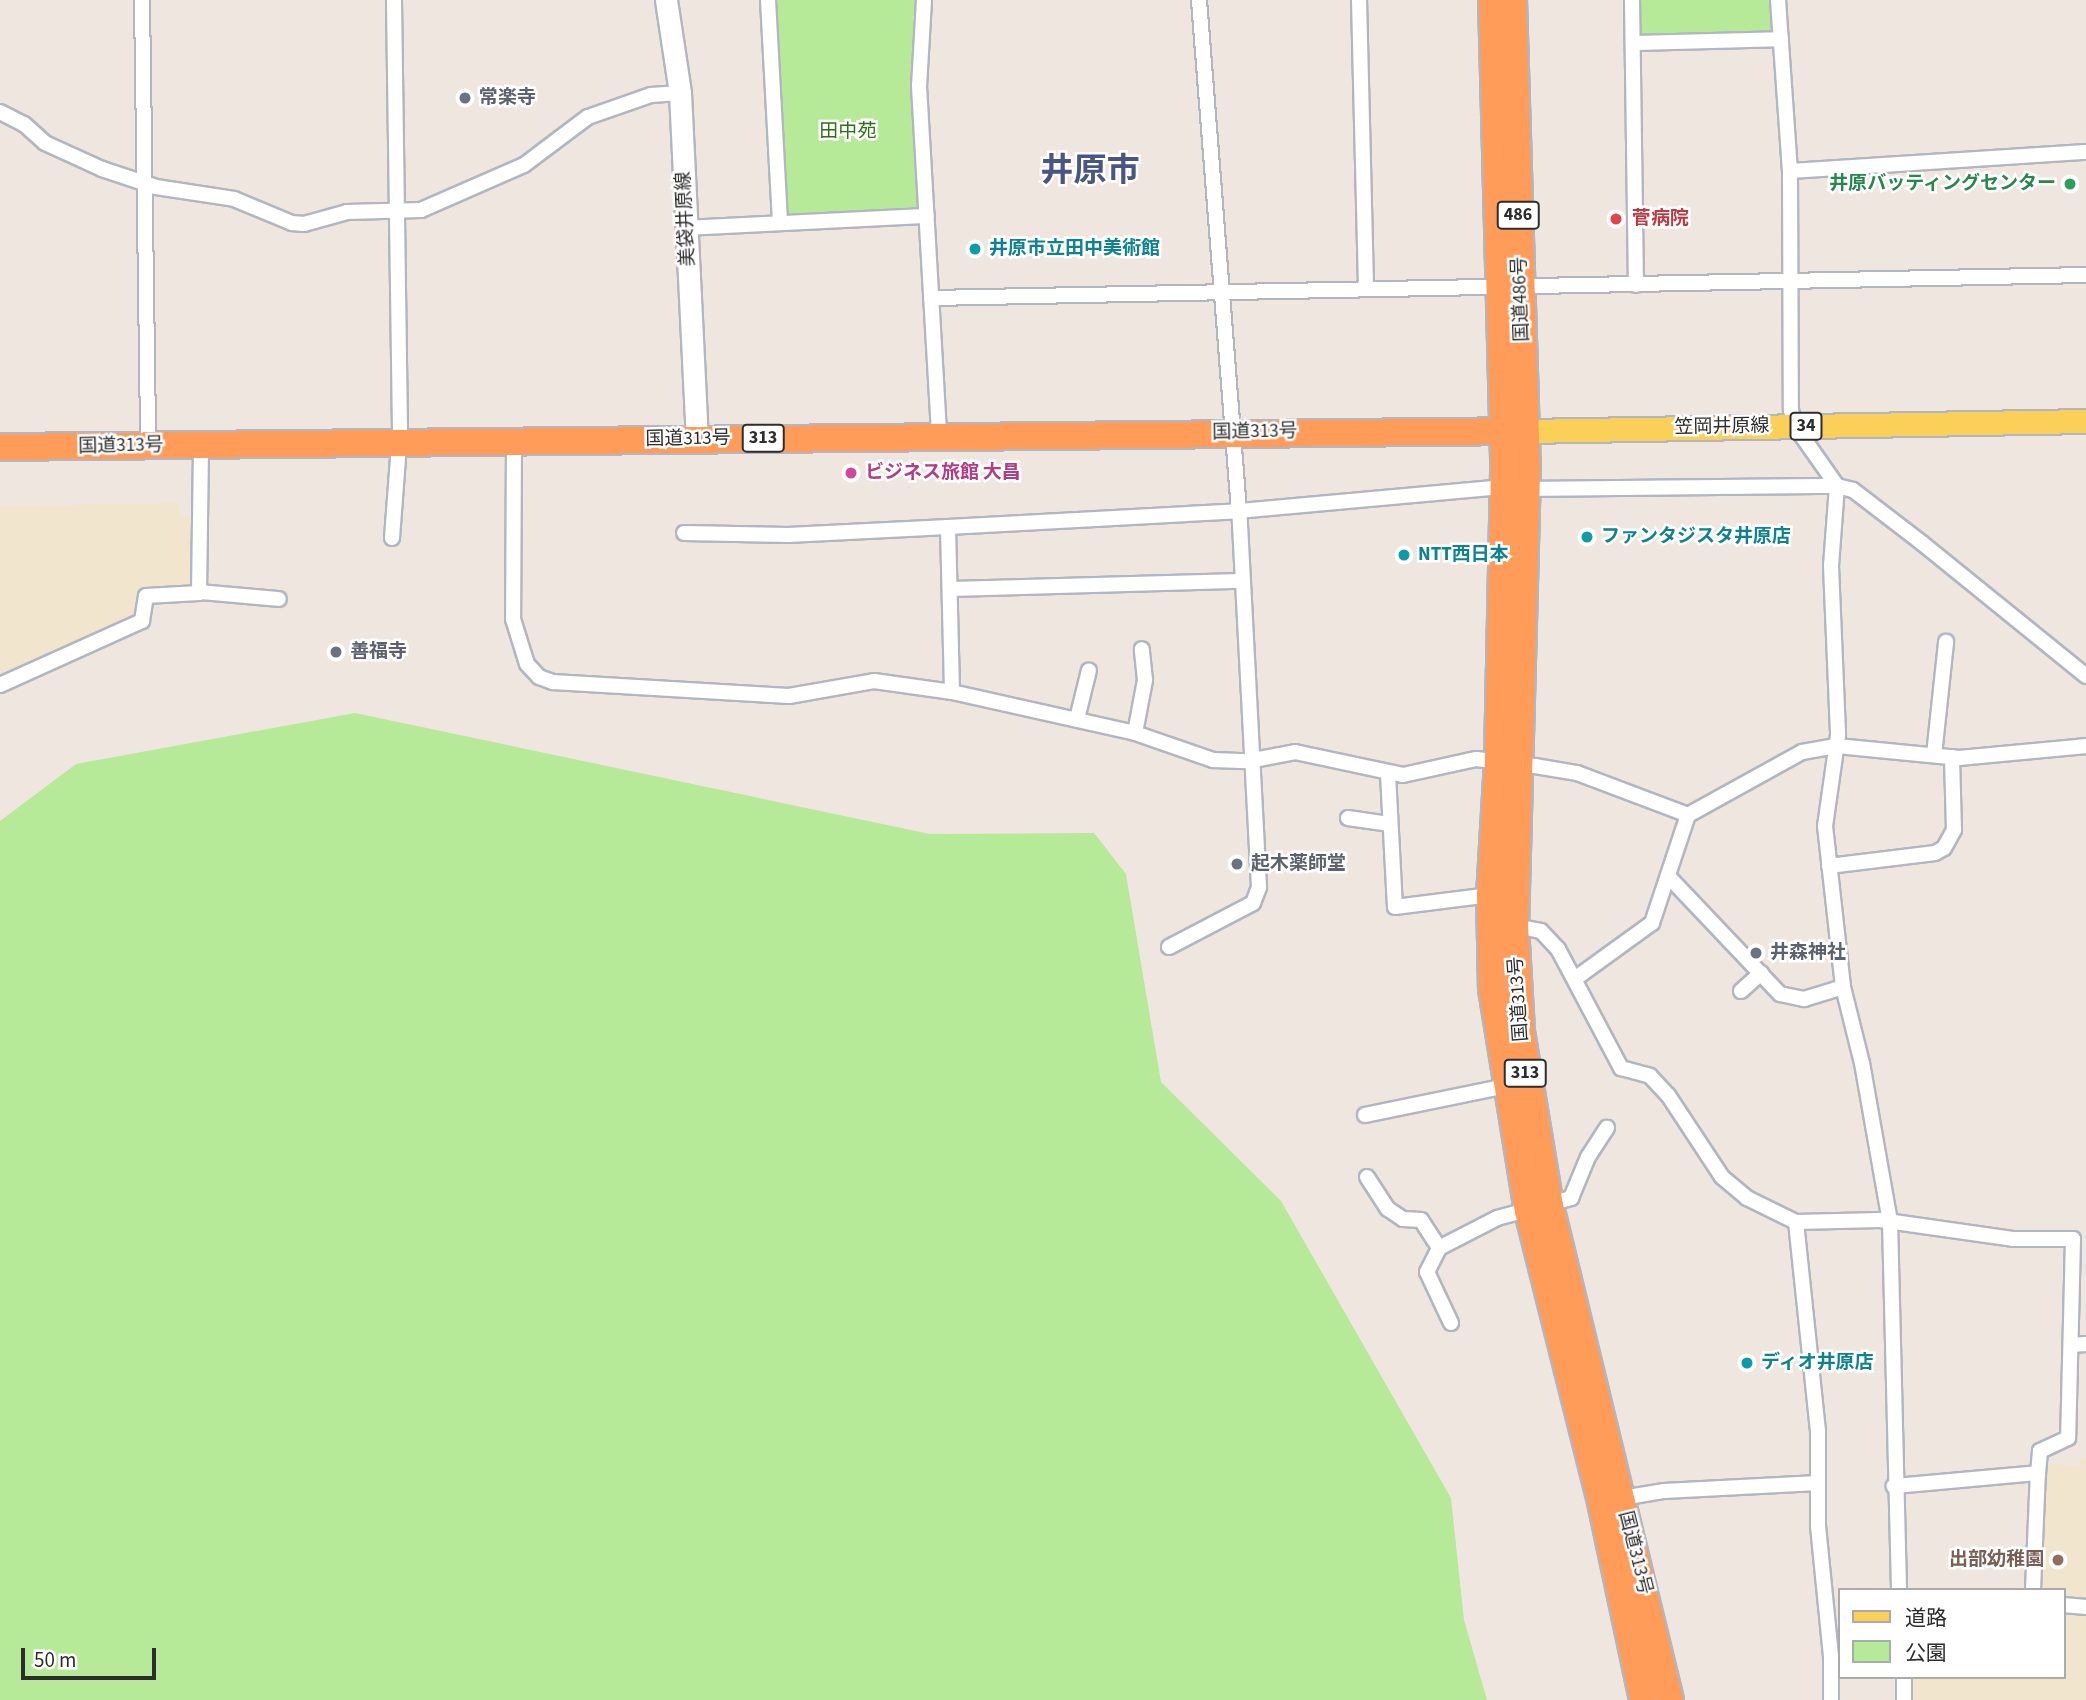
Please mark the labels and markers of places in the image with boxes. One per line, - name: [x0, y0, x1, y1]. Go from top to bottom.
- place label: 常楽寺: [479, 87, 536, 109]
- marker: 常楽寺: [457, 90, 473, 106]
- place label: 井原バッティングセンター: [1828, 173, 2056, 195]
- marker: 井原バッティングセンター: [2062, 176, 2078, 192]
- place label: 菅病院: [1632, 208, 1689, 230]
- marker: 菅病院: [1606, 209, 1626, 229]
- place label: 井原市立田中美術館: [989, 238, 1160, 260]
- marker: 井原市立田中美術館: [967, 241, 983, 257]
- place label: ビジネス旅館 大昌: [865, 462, 1021, 484]
- marker: ビジネス旅館 大昌: [843, 465, 859, 481]
- place label: ファンタジスタ井原店: [1601, 526, 1791, 548]
- marker: ファンタジスタ井原店: [1579, 529, 1595, 545]
- place label: NTT西日本: [1418, 544, 1509, 566]
- marker: NTT西日本: [1396, 547, 1412, 563]
- place label: 善福寺: [350, 641, 407, 663]
- marker: 善福寺: [328, 644, 344, 660]
- place label: 起木薬師堂: [1251, 853, 1346, 875]
- marker: 起木薬師堂: [1229, 856, 1245, 872]
- place label: 井森神社: [1770, 942, 1846, 964]
- marker: 井森神社: [1748, 945, 1764, 961]
- place label: ディオ井原店: [1761, 1352, 1875, 1374]
- marker: ディオ井原店: [1739, 1355, 1755, 1371]
- place label: 出部幼稚園: [1949, 1549, 2044, 1571]
- marker: 出部幼稚園: [2050, 1552, 2066, 1568]

